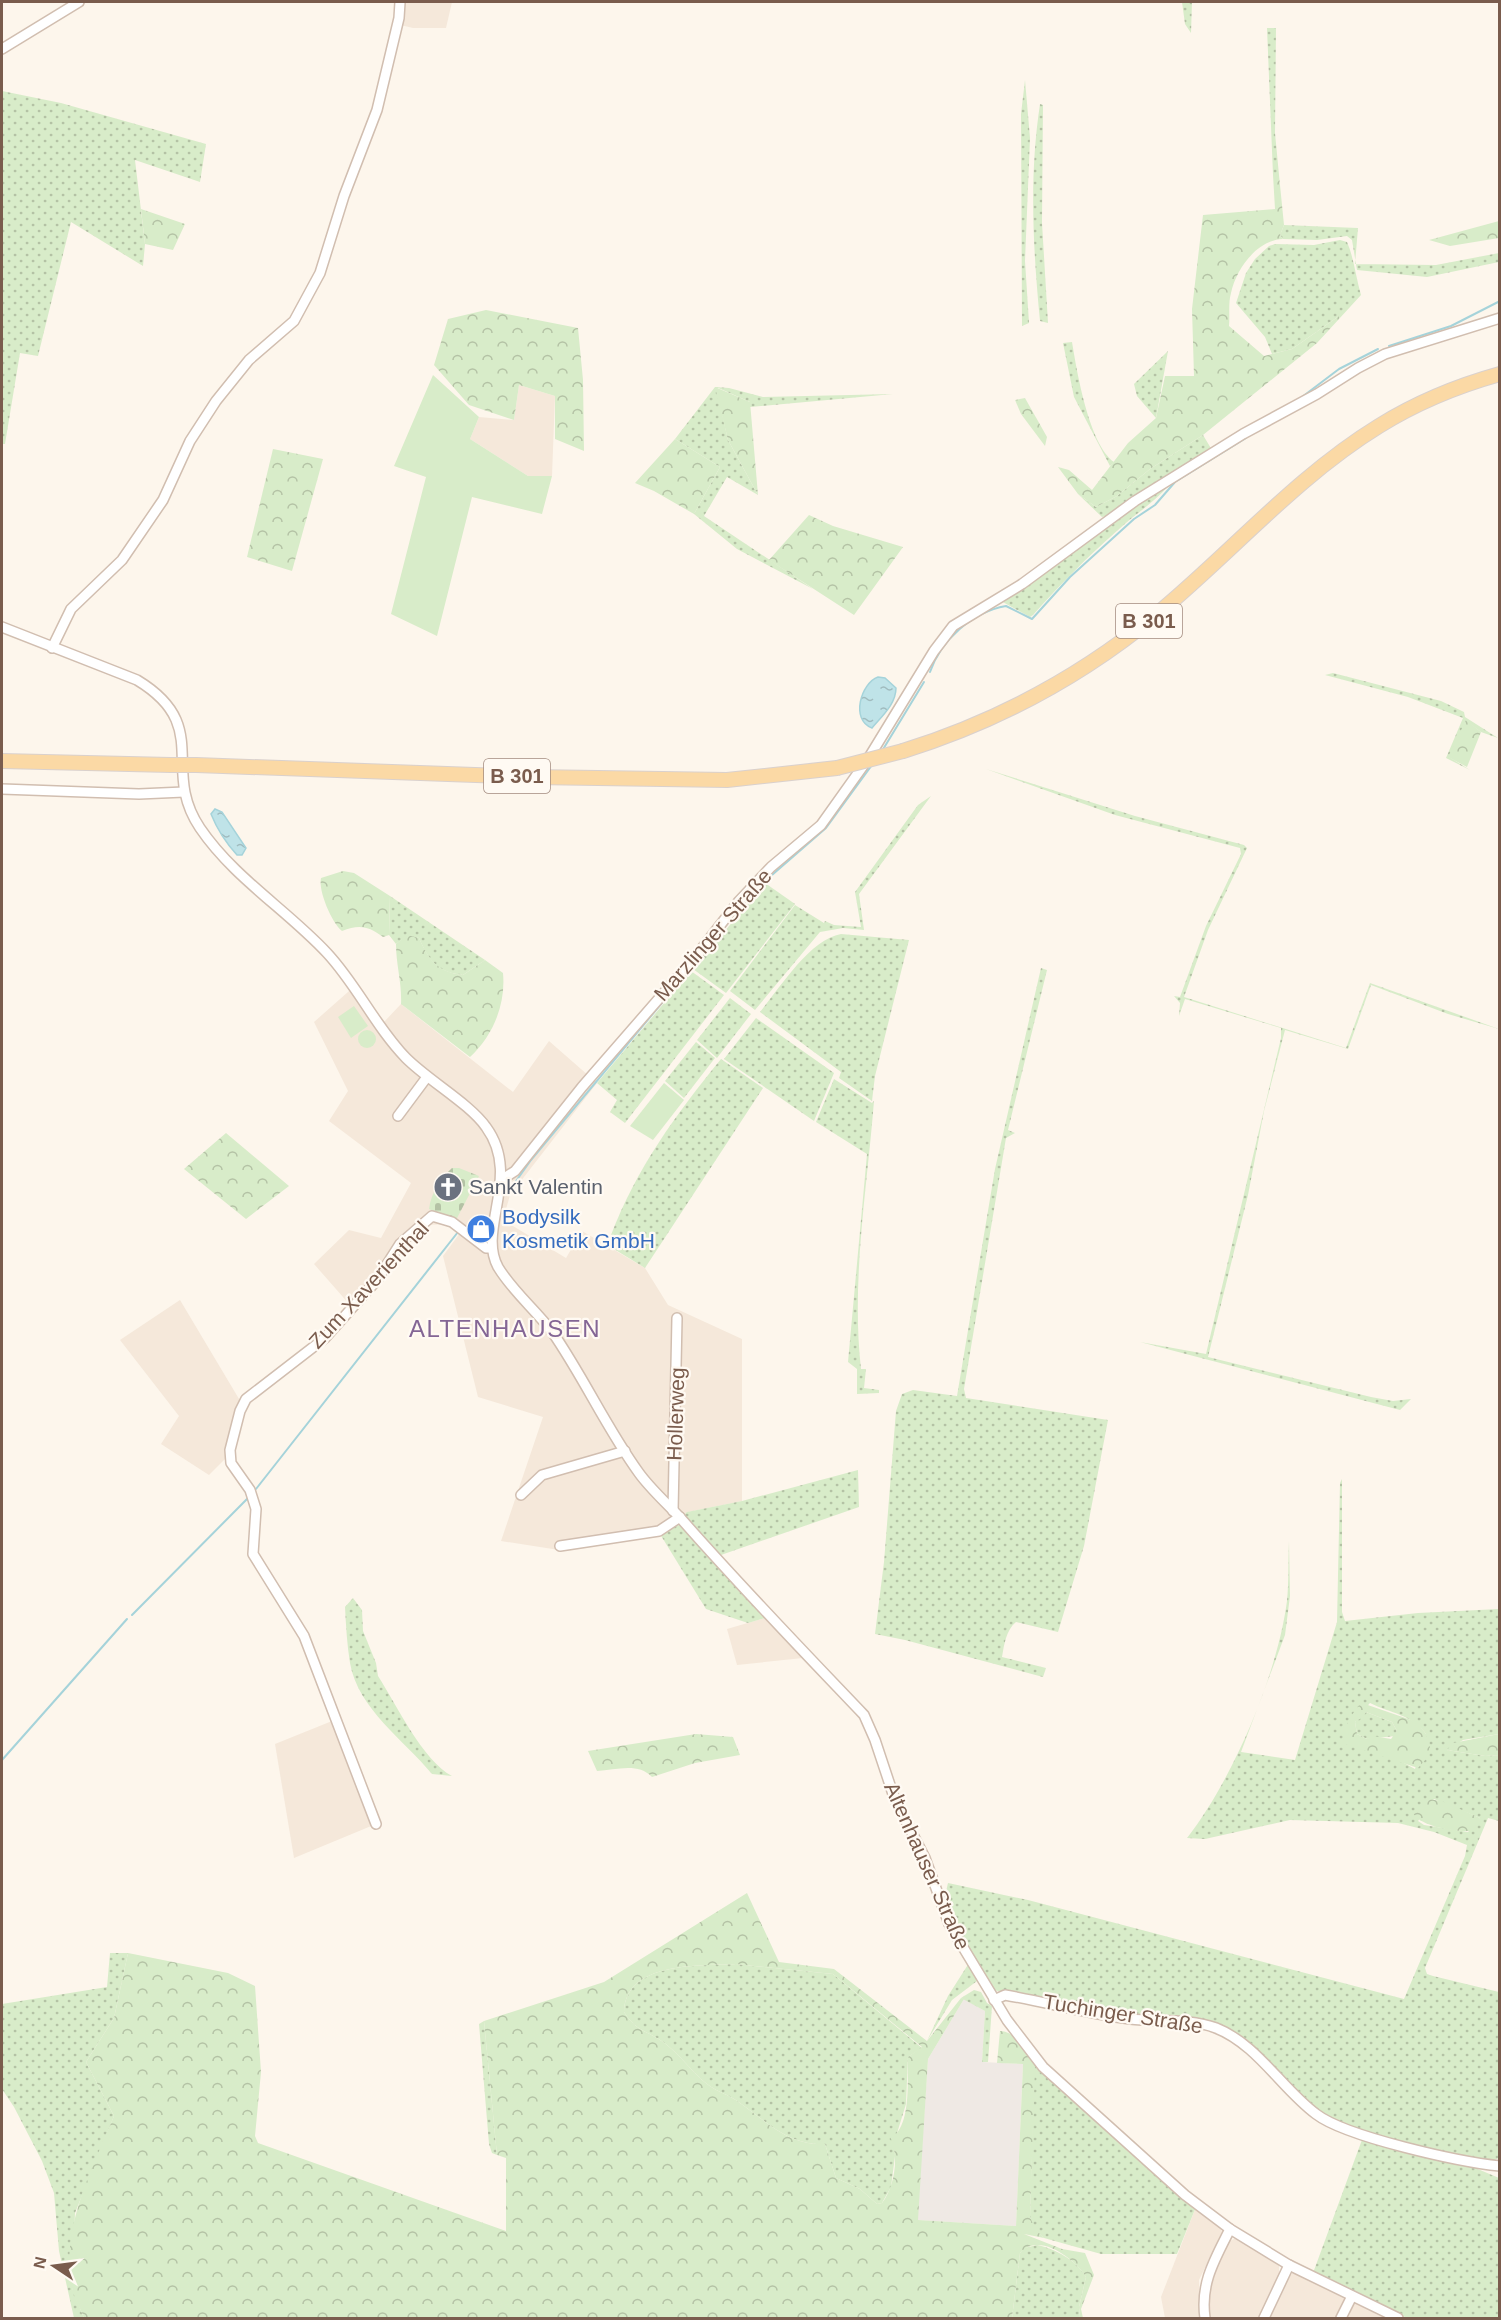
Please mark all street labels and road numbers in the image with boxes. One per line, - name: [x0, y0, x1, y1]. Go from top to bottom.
- road number: B 301: [1116, 604, 1182, 638]
- road number: B 301: [484, 759, 550, 793]
- street label: Marzlinger Straße: [649, 864, 776, 1005]
- street label: Zum Xaverienthal: [304, 1217, 433, 1353]
- street label: Hollerweg: [662, 1367, 689, 1461]
- street label: Altenhauser Straße: [880, 1778, 975, 1953]
- street label: Tuchinger Straße: [1042, 1990, 1205, 2037]

